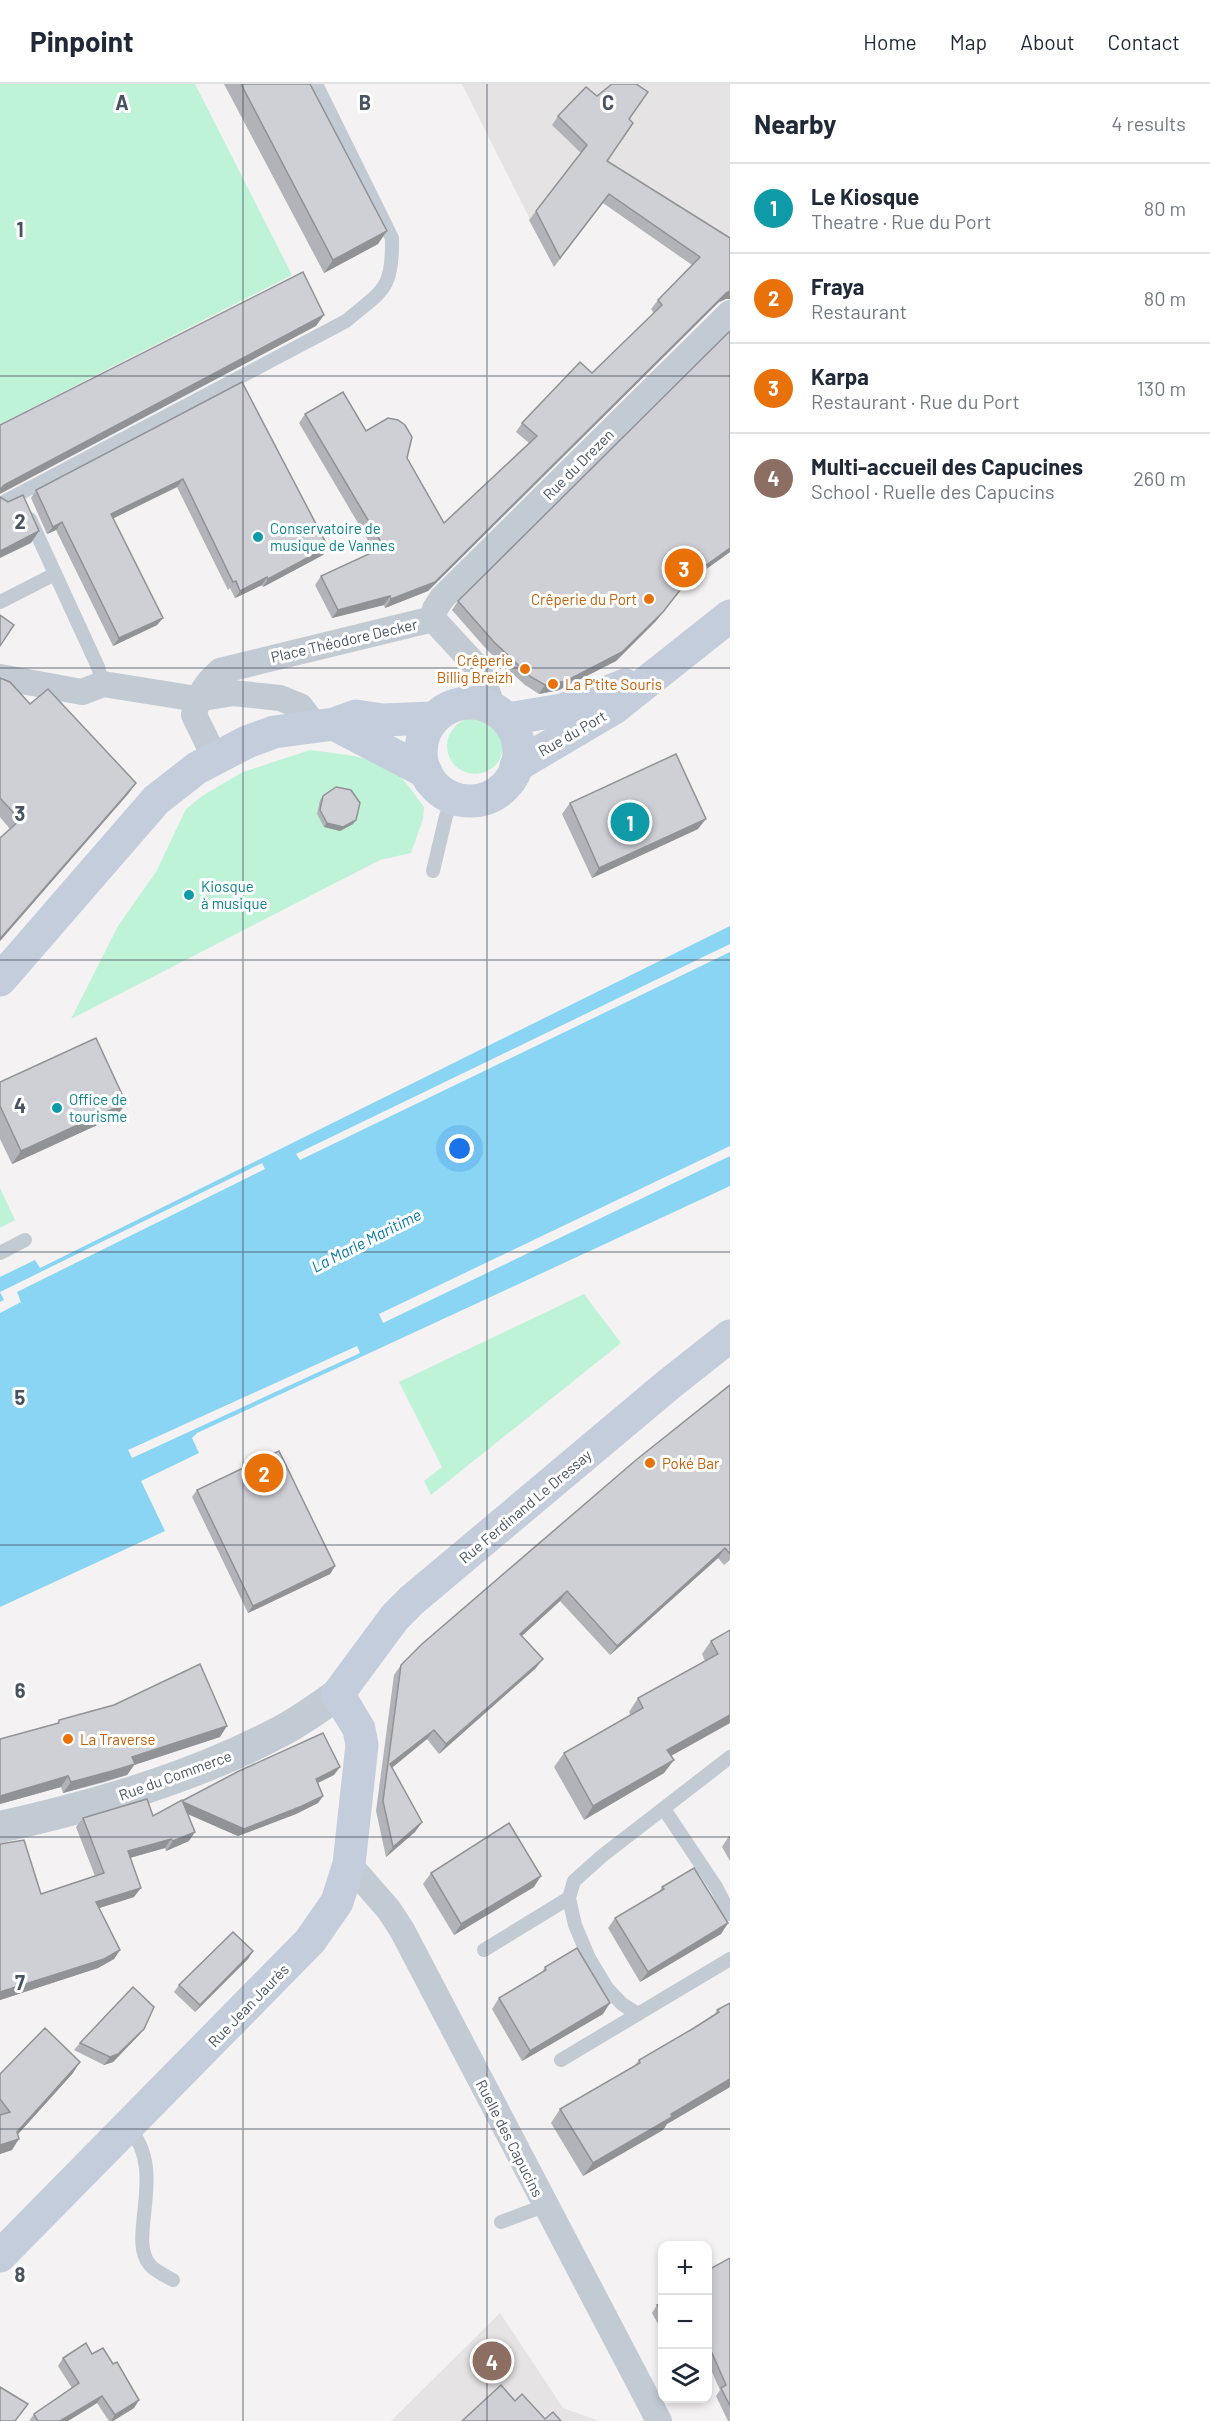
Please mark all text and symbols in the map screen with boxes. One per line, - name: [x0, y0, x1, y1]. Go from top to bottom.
- text: Pinpoint: [30, 24, 134, 58]
- text: Home: [863, 29, 917, 54]
- text: Map: [950, 29, 987, 54]
- text: About: [1020, 29, 1075, 54]
- text: Contact: [1108, 29, 1180, 54]
- text: A: [115, 90, 129, 114]
- text: B: [359, 90, 371, 114]
- text: C: [602, 90, 614, 114]
- text: Nearby: [754, 108, 836, 139]
- text: 4 results: [1111, 111, 1186, 135]
- text: Le Kiosque: [811, 183, 919, 209]
- text: 1: [770, 196, 777, 220]
- text: 80 m: [1144, 196, 1186, 220]
- text: Theatre · Rue du Port: [811, 209, 992, 233]
- text: 1: [16, 217, 24, 241]
- text: Fraya: [811, 273, 864, 299]
- text: 2: [768, 286, 779, 310]
- text: 80 m: [1144, 286, 1186, 310]
- text: Restaurant: [811, 299, 907, 323]
- text: Karpa: [811, 363, 869, 389]
- text: 3: [768, 376, 779, 400]
- text: 130 m: [1137, 376, 1186, 400]
- text: Restaurant · Rue du Port: [811, 389, 1020, 413]
- street label: Rue du Drezen: [539, 425, 617, 503]
- text: Multi-accueil des Capucines: [811, 453, 1083, 479]
- text: 4: [767, 466, 780, 490]
- text: 260 m: [1133, 466, 1186, 490]
- text: School · Ruelle des Capucins: [811, 479, 1055, 503]
- text: 2: [14, 509, 26, 533]
- place label: Conservatoire de musique de Vannes: [270, 519, 395, 554]
- marker: Conservatoire de musique de Vannes: [251, 530, 265, 544]
- pin: 3: [664, 546, 704, 590]
- place label: Crêperie du Port: [531, 590, 637, 608]
- marker: Crêperie du Port: [642, 592, 656, 606]
- street label: Place Théodore Decker: [269, 614, 420, 666]
- place label: Crêperie Billig Breizh: [437, 651, 513, 686]
- marker: Crêperie Billig Breizh: [518, 662, 532, 676]
- place label: La P'tite Souris: [565, 675, 662, 693]
- marker: La P'tite Souris: [546, 677, 560, 691]
- street label: Rue du Port: [535, 706, 609, 760]
- pin: 1: [610, 800, 650, 844]
- text: 3: [15, 801, 25, 825]
- place label: Kiosque à musique: [201, 877, 267, 912]
- marker: Kiosque à musique: [182, 888, 196, 902]
- place label: Office de tourisme: [69, 1090, 127, 1125]
- text: 4: [14, 1093, 26, 1117]
- marker: Office de tourisme: [50, 1101, 64, 1115]
- your location: [445, 1134, 474, 1163]
- water label: La Marle Maritime: [308, 1204, 424, 1276]
- text: 5: [15, 1385, 26, 1409]
- street label: Rue Ferdinand Le Dressay: [455, 1445, 595, 1567]
- pin: 2: [244, 1450, 284, 1496]
- place label: Poké Bar: [662, 1454, 720, 1472]
- marker: Poké Bar: [643, 1456, 657, 1470]
- text: 6: [15, 1678, 26, 1702]
- place label: La Traverse: [80, 1730, 155, 1748]
- marker: La Traverse: [61, 1732, 75, 1746]
- street label: Rue du Commerce: [116, 1746, 234, 1804]
- street label: Rue Jean Jaurès: [204, 1960, 292, 2050]
- text: 7: [15, 1970, 25, 1994]
- street label: Ruelle des Capucins: [473, 2076, 547, 2200]
- map controls: [658, 2241, 712, 2403]
- button: +: [658, 2241, 712, 2295]
- text: 8: [15, 2262, 26, 2286]
- button: −: [658, 2295, 712, 2349]
- pin: 4: [472, 2338, 512, 2384]
- button: layers: [658, 2349, 712, 2403]

